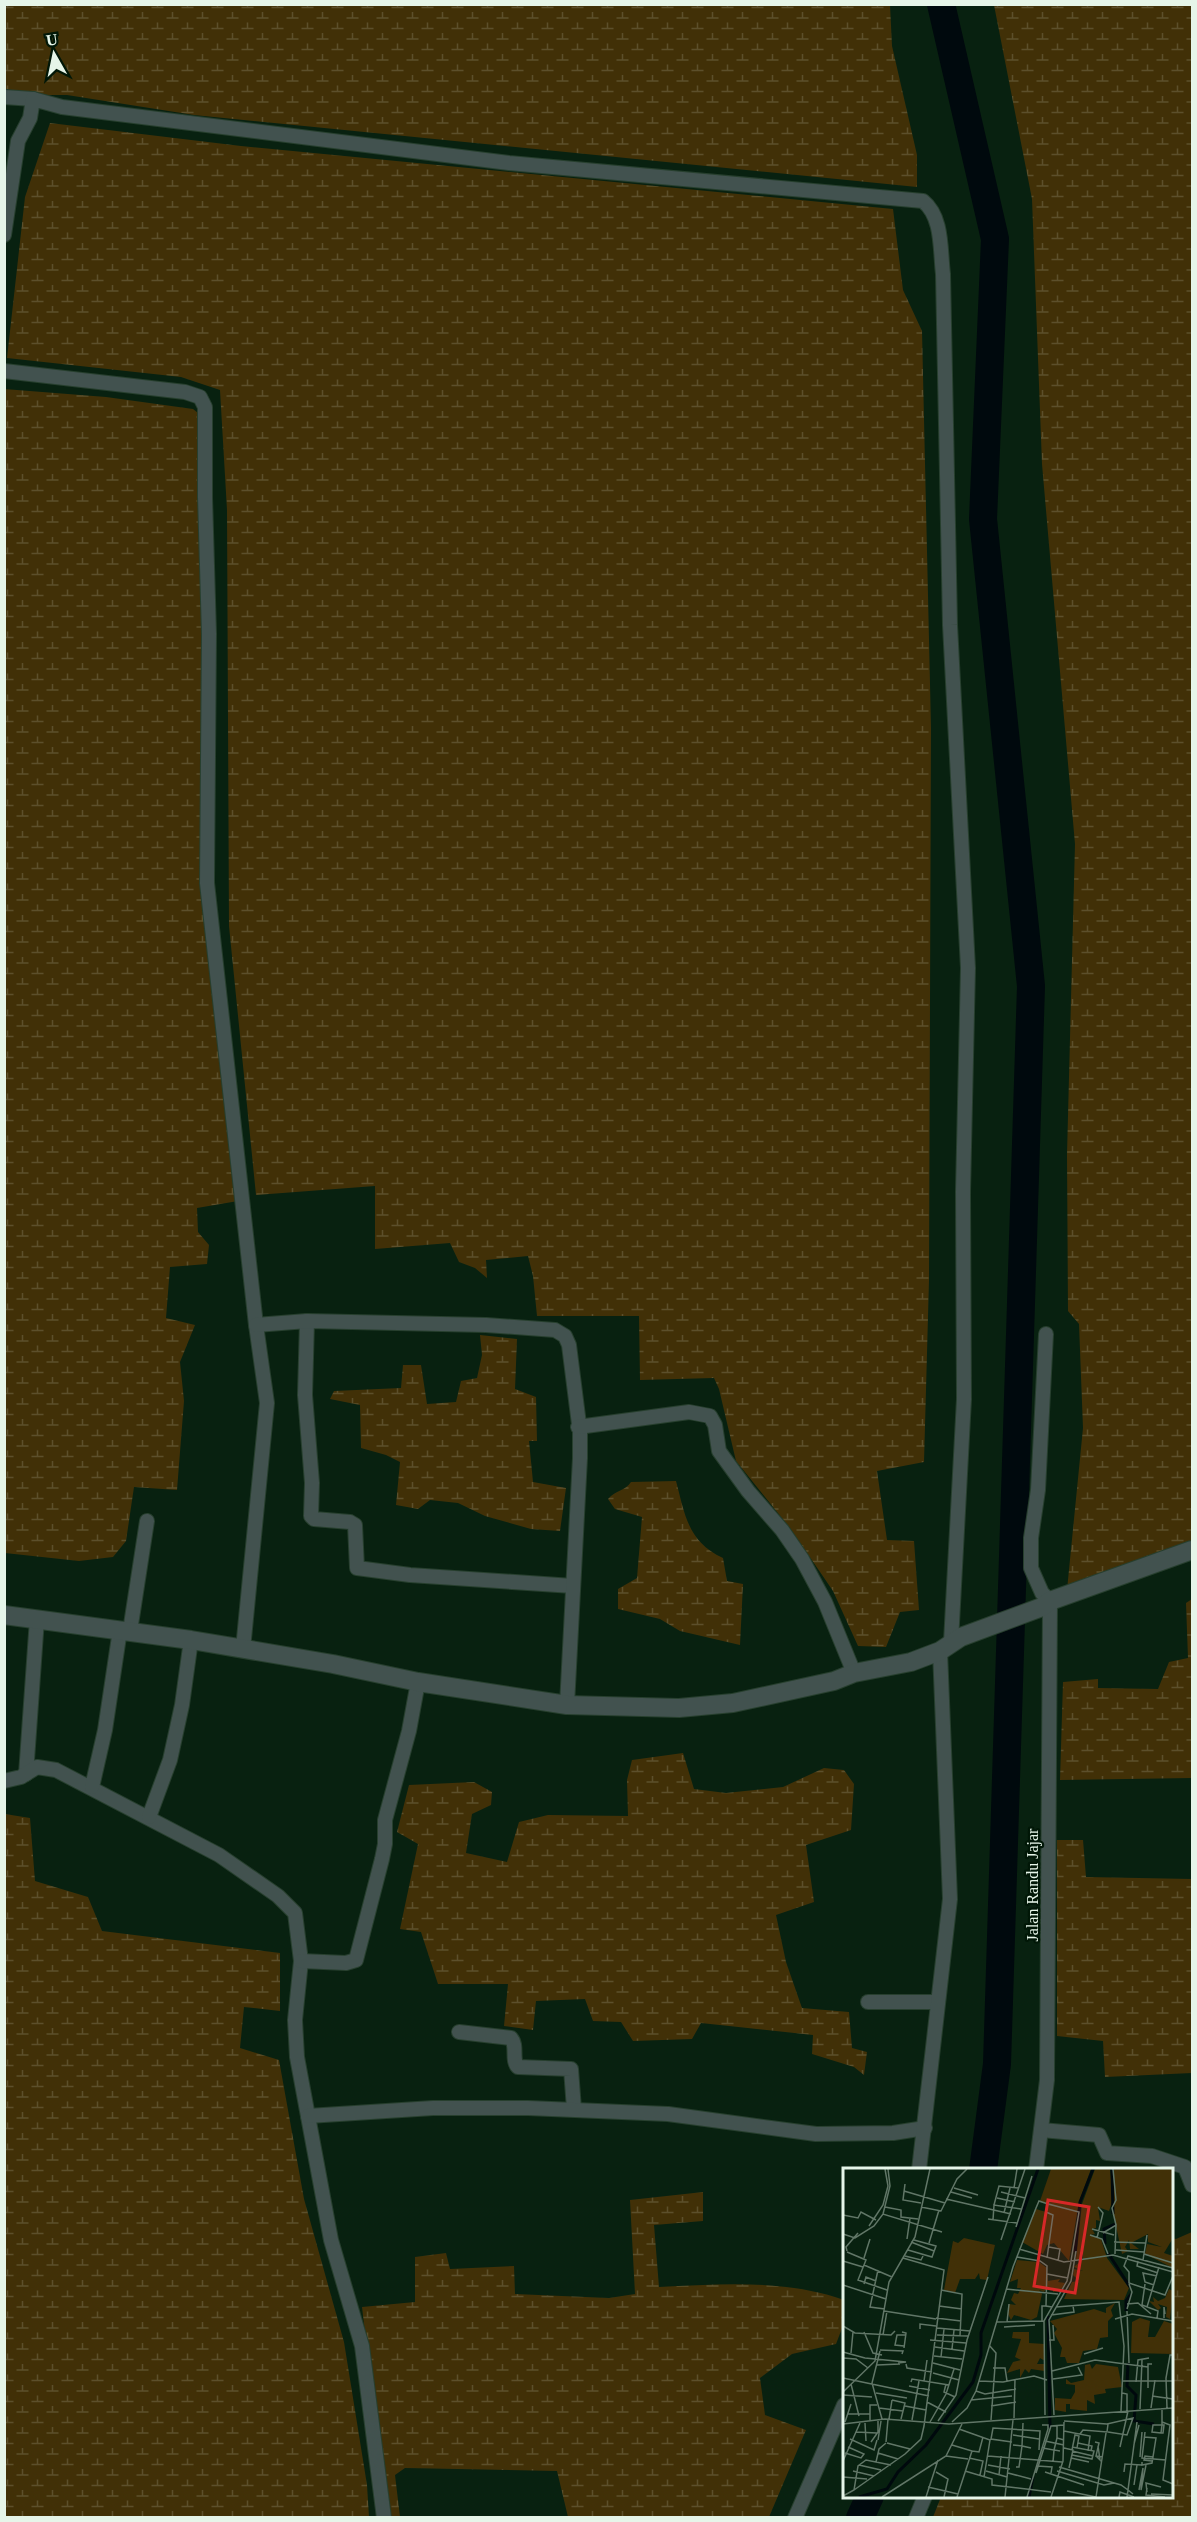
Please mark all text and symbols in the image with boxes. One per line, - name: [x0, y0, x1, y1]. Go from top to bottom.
- north arrow: [24, 24, 84, 84]
- text: U: [45, 30, 59, 49]
- street label: Jalan Randu Jajar: [1024, 1828, 1042, 1941]
- inset map: [843, 2168, 1173, 2498]

